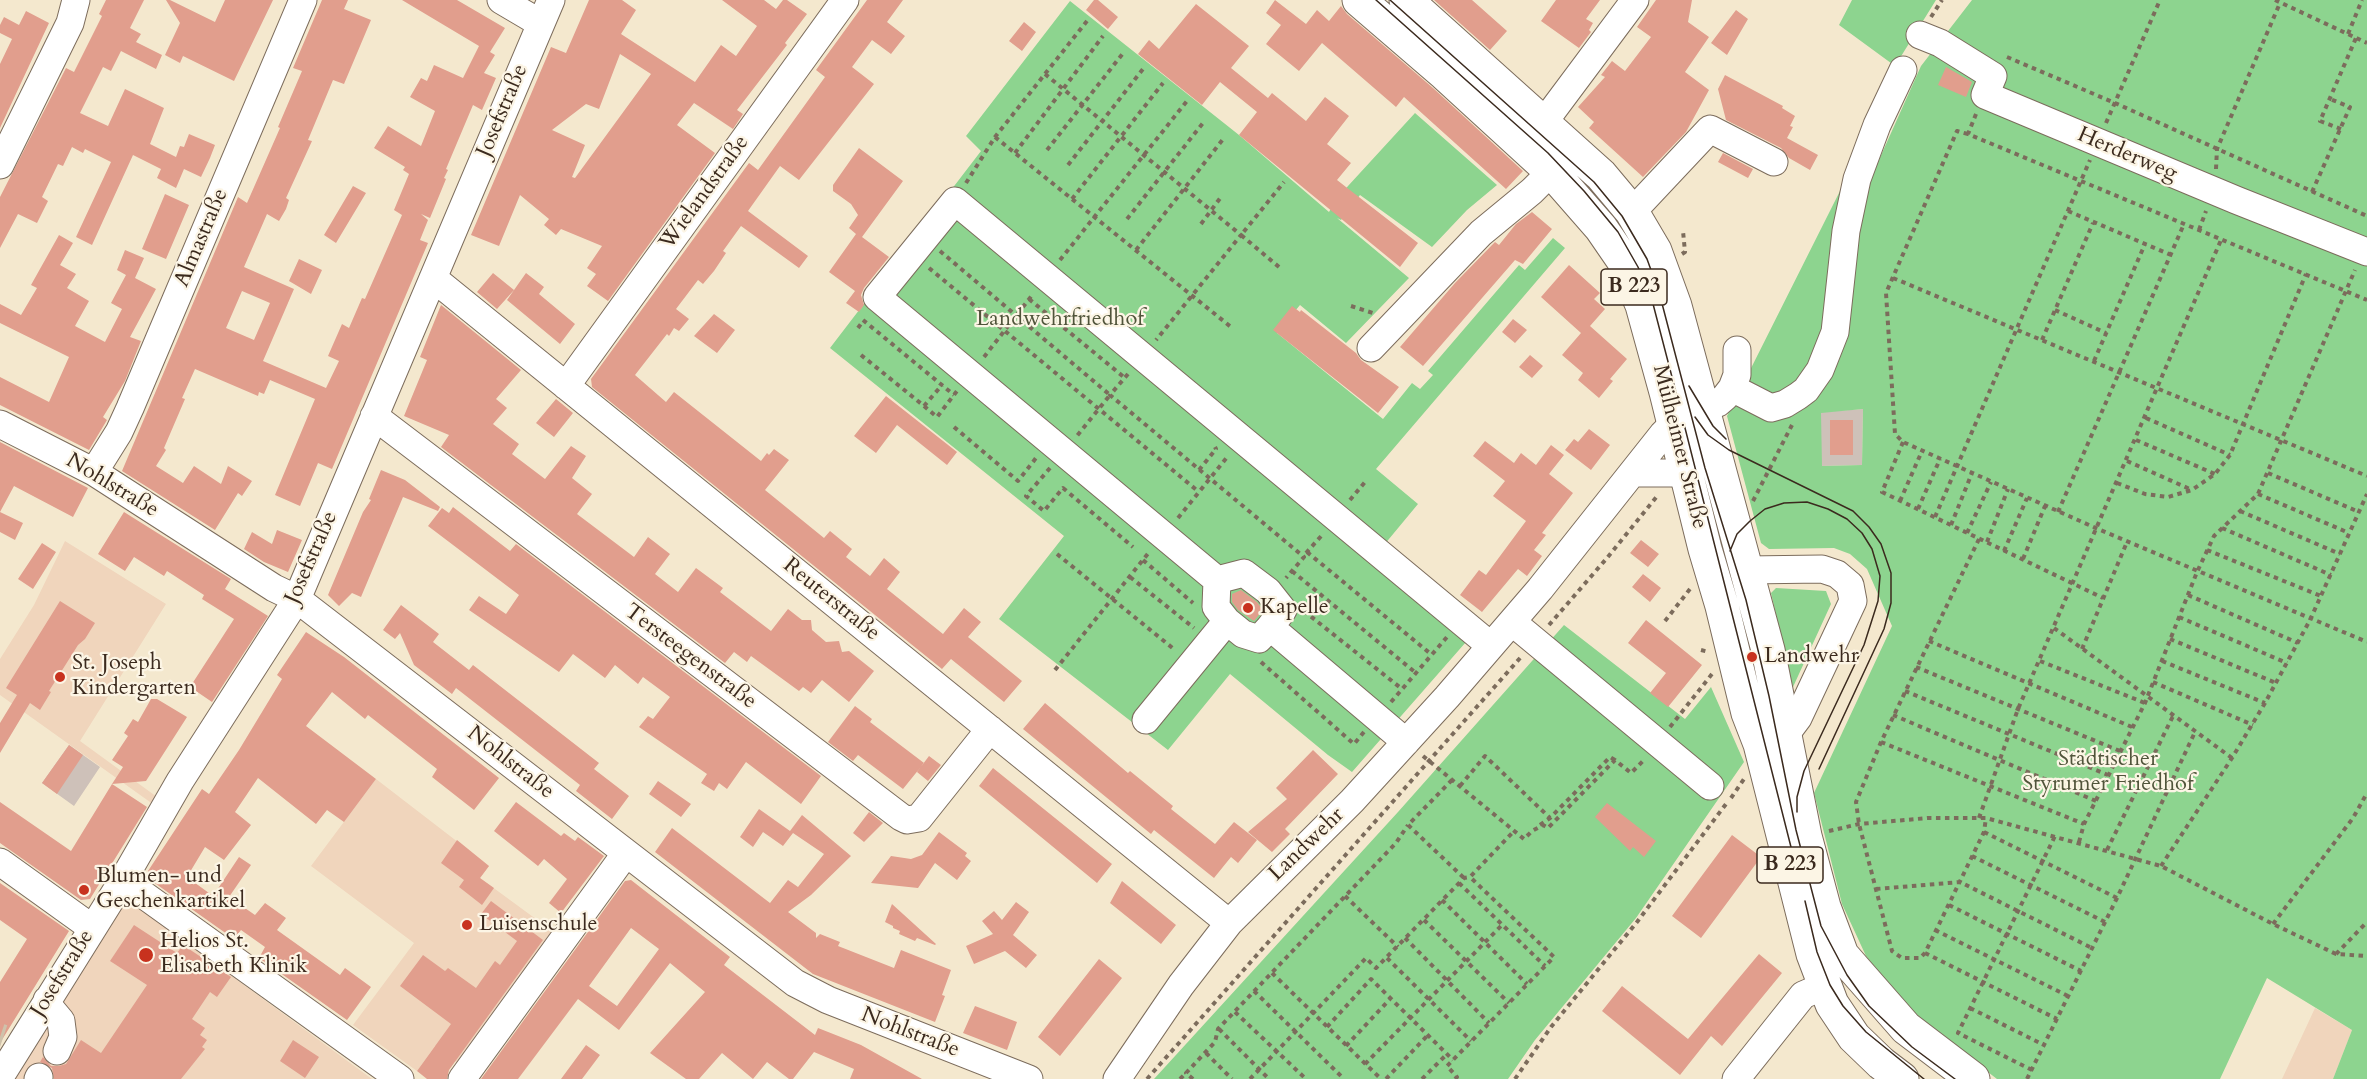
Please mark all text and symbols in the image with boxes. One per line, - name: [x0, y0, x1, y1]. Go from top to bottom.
- street label: Josefstraße: [472, 61, 534, 161]
- street label: Herderweg: [2073, 122, 2181, 188]
- street label: Wielandstraße: [655, 131, 755, 255]
- street label: Almastraße: [169, 185, 235, 291]
- road number: B 223: [1601, 269, 1667, 305]
- park label: Landwehrfriedhof: [976, 307, 1144, 333]
- street label: Mülheimer Straße: [1646, 362, 1712, 532]
- street label: Nohlstraße: [61, 448, 163, 524]
- street label: Josefstraße: [280, 508, 344, 608]
- street label: Reuterstraße: [777, 553, 885, 647]
- place label: Kapelle: [1260, 595, 1329, 621]
- street label: Tersteegenstraße: [619, 599, 761, 715]
- marker: Kapelle: [1241, 601, 1255, 615]
- place label: Landwehr: [1764, 644, 1859, 670]
- marker: Landwehr: [1745, 650, 1759, 664]
- place label: St. Joseph Kindergarten: [72, 651, 196, 702]
- marker: St. Joseph Kindergarten: [53, 670, 67, 684]
- street label: Nohlstraße: [461, 721, 559, 805]
- park label: Städtischer Styrumer Friedhof: [2022, 747, 2194, 798]
- street label: Landwehr: [1264, 803, 1350, 887]
- road number: B 223: [1757, 847, 1823, 883]
- place label: Blumen- und Geschenkartikel: [96, 864, 245, 915]
- marker: Blumen- und Geschenkartikel: [77, 883, 91, 897]
- place label: Luisenschule: [479, 912, 598, 938]
- marker: Luisenschule: [460, 918, 474, 932]
- street label: Josefstraße: [26, 925, 100, 1023]
- place label: Helios St. Elisabeth Klinik: [160, 929, 308, 980]
- marker: Helios St. Elisabeth Klinik: [137, 946, 155, 964]
- street label: Nohlstraße: [857, 1002, 963, 1064]

